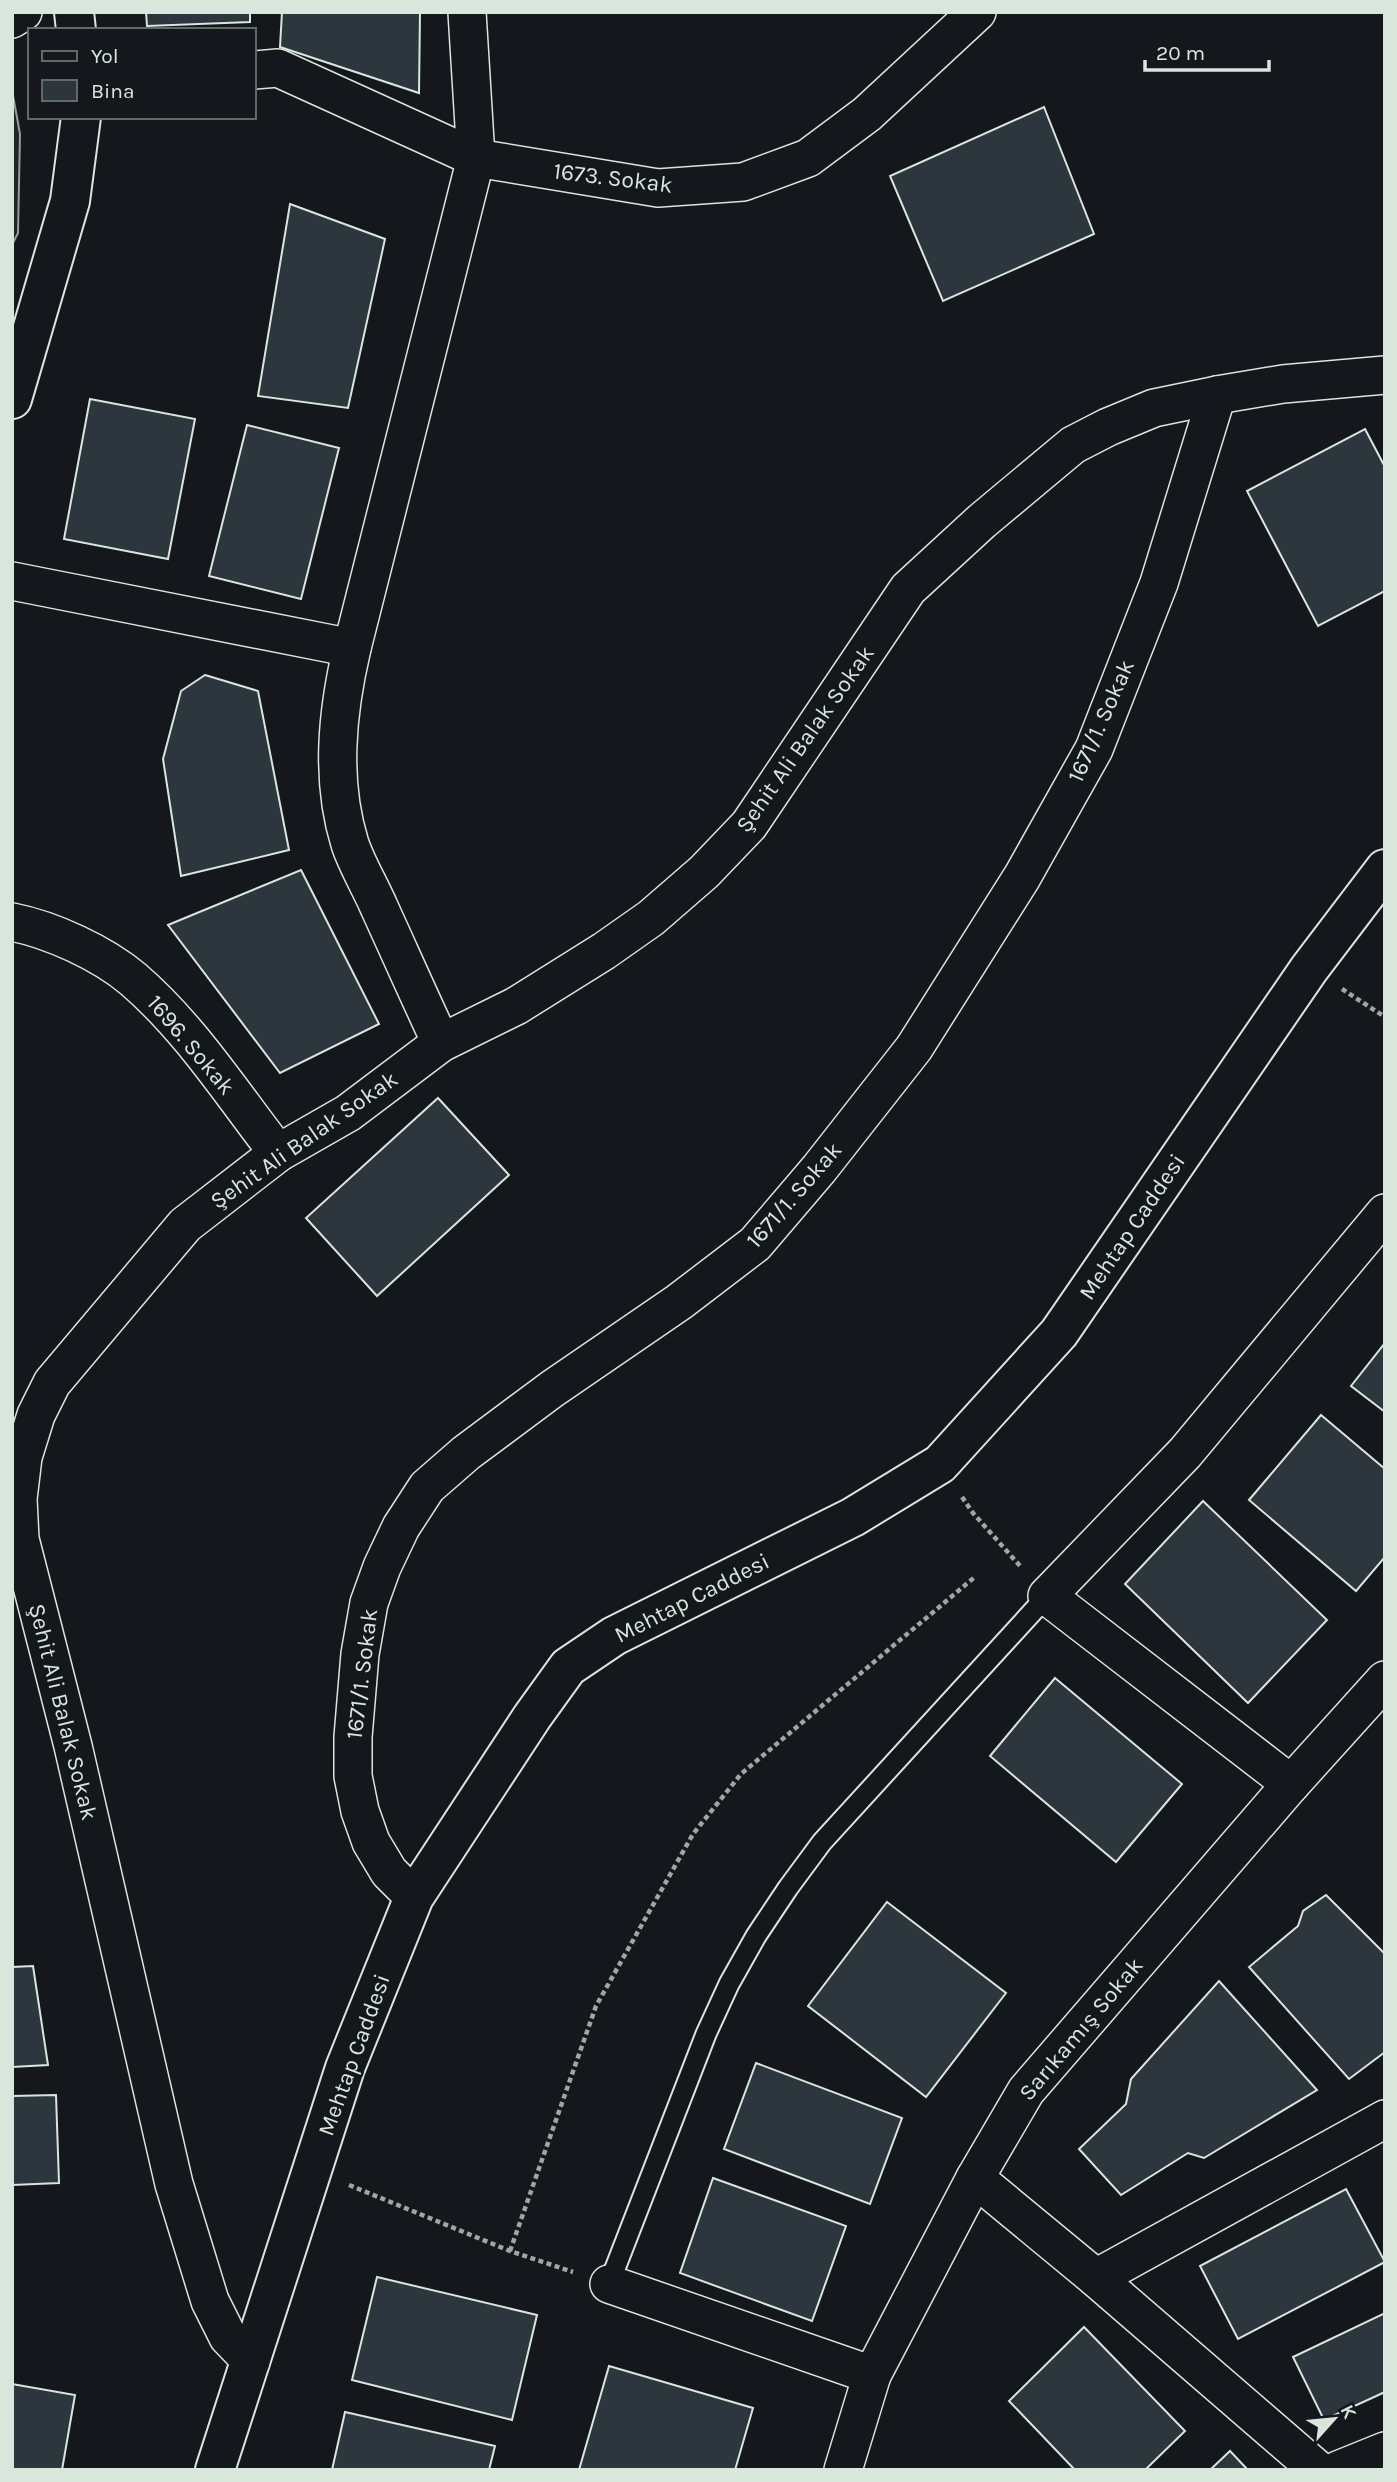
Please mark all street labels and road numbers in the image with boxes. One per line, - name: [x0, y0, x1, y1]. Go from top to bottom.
- street label: 1673. Sokak: [552, 157, 674, 199]
- street label: Şehit Ali Balak Sokak: [730, 640, 880, 838]
- street label: 1671/1. Sokak: [1062, 655, 1140, 786]
- street label: 1696. Sokak: [141, 990, 241, 1100]
- street label: Şehit Ali Balak Sokak: [205, 1065, 403, 1215]
- street label: 1671/1. Sokak: [741, 1137, 847, 1253]
- street label: Mehtap Caddesi: [1073, 1149, 1191, 1305]
- street label: Mehtap Caddesi: [610, 1547, 774, 1649]
- street label: Şehit Ali Balak Sokak: [23, 1601, 103, 1823]
- street label: 1671/1. Sokak: [341, 1607, 383, 1741]
- street label: Sarıkamış Sokak: [1013, 1952, 1149, 2106]
- street label: Mehtap Caddesi: [312, 1970, 396, 2140]

